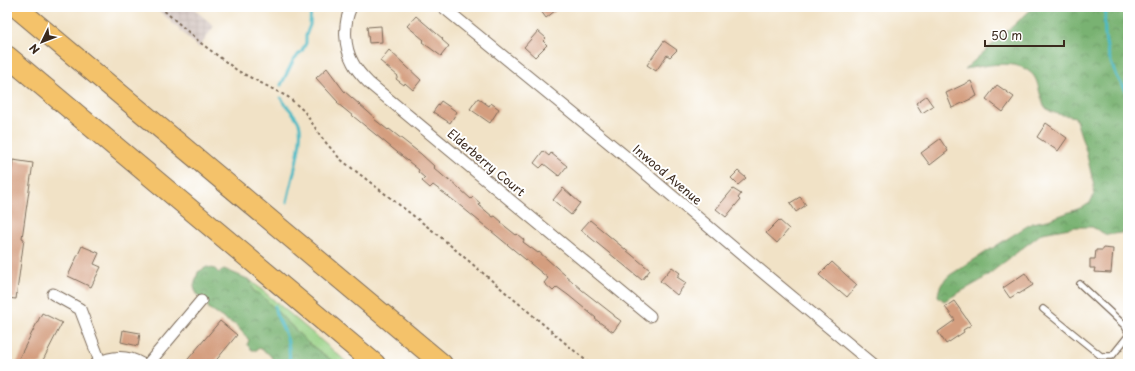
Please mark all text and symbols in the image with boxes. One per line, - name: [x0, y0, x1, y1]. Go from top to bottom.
- north arrow: [22, 22, 62, 62]
- scale bar: [985, 22, 1064, 48]
- text: 50 m: [991, 26, 1022, 44]
- text: N: [25, 40, 44, 58]
- street label: Elderberry Court: [444, 124, 529, 200]
- street label: Inwood Avenue: [629, 140, 707, 209]

